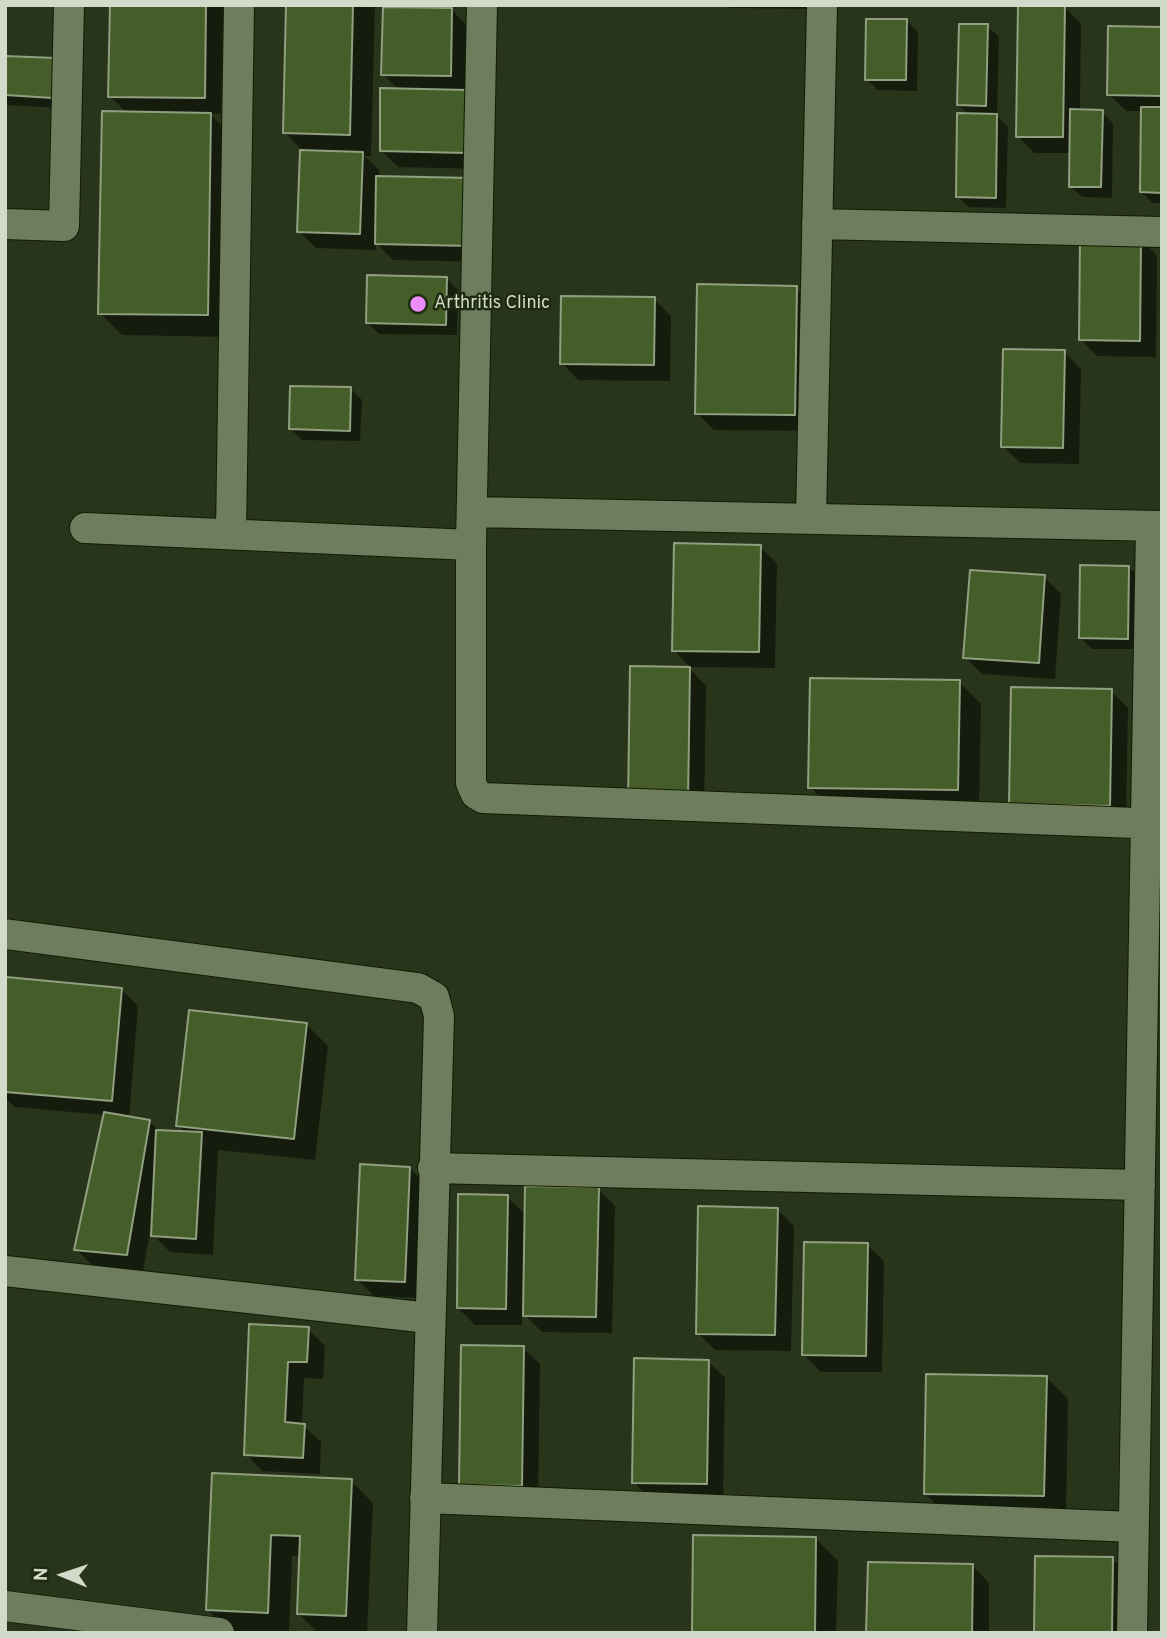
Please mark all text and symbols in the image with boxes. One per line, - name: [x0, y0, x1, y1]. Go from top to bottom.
- place label: Arthritis Clinic: [434, 293, 550, 315]
- marker: Arthritis Clinic: [408, 294, 428, 314]
- north arrow: [28, 1540, 98, 1610]
- text: N: [30, 1567, 54, 1582]

